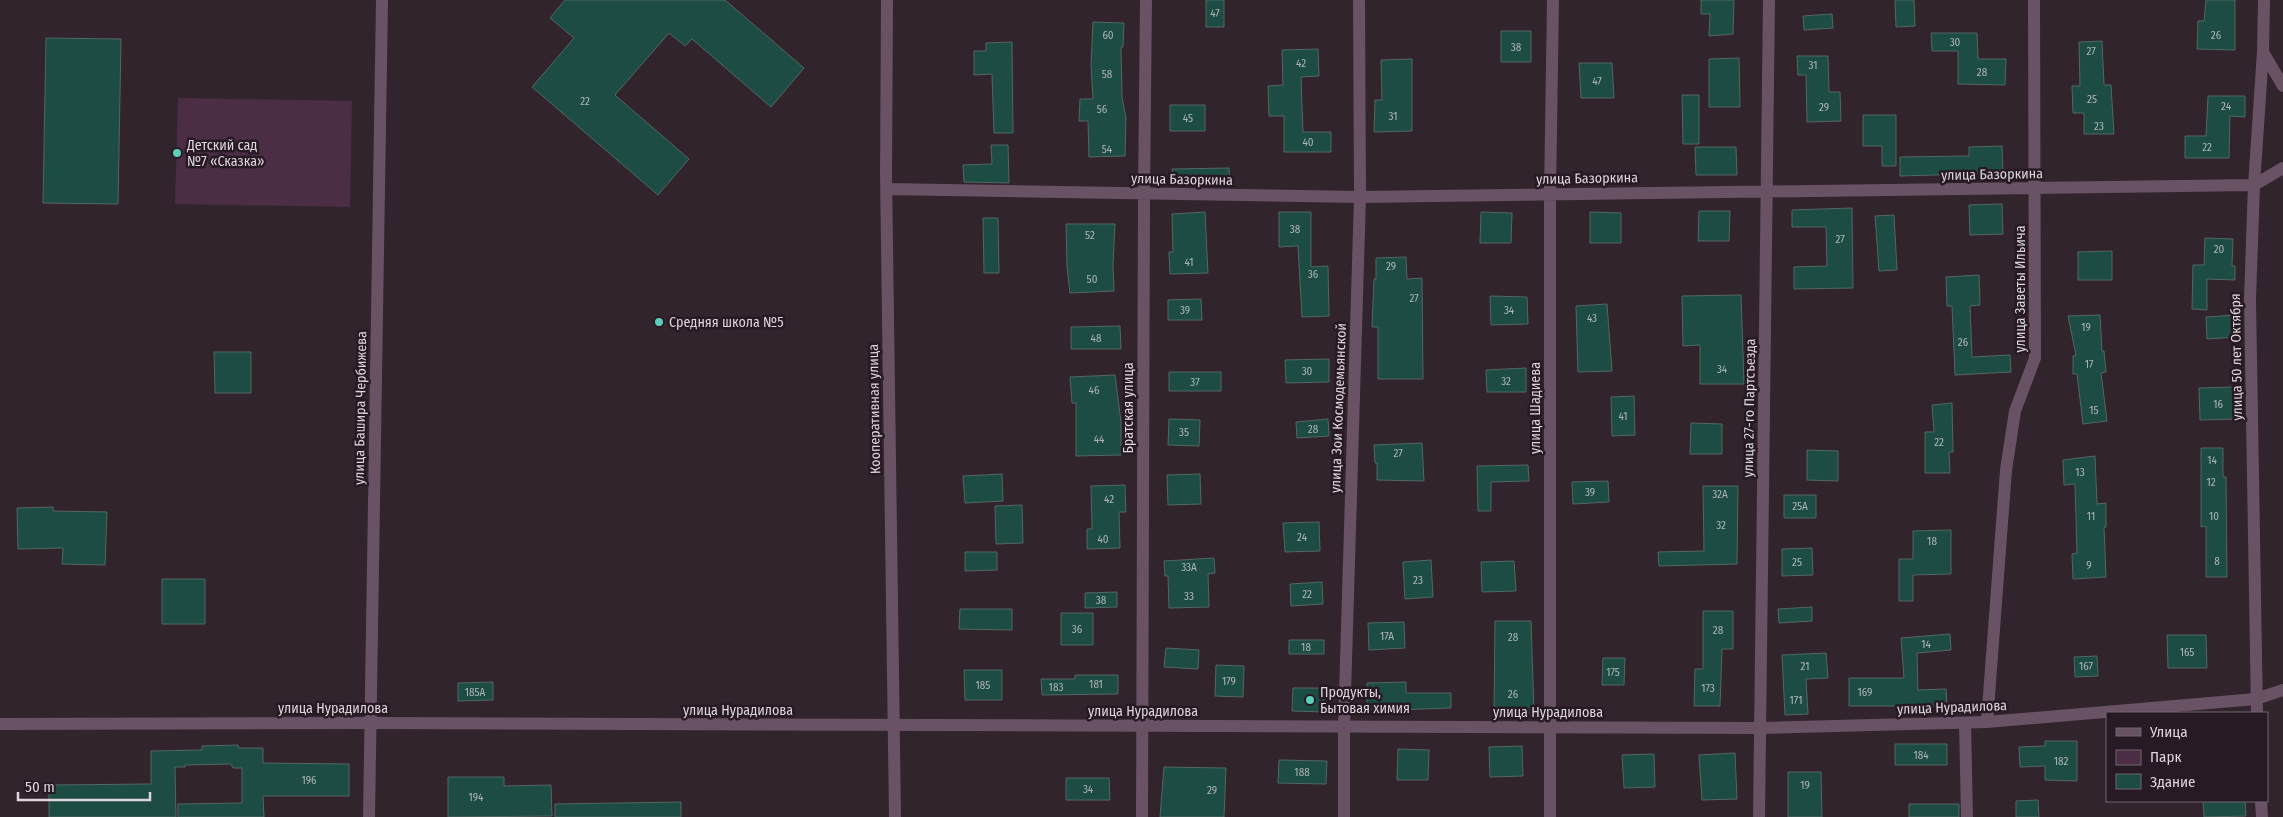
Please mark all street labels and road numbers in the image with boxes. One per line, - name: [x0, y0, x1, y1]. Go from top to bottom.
- street label: улица Базоркина: [1941, 165, 2043, 184]
- street label: улица Базоркина: [1536, 169, 1638, 188]
- street label: улица Базоркина: [1131, 170, 1233, 189]
- street label: улица Заветы Ильича: [2012, 225, 2029, 353]
- street label: улица 50 лет Октября: [2227, 293, 2246, 421]
- street label: улица Зои Космодемьянской: [1327, 323, 1350, 493]
- street label: улица Башира Чербижева: [351, 331, 370, 485]
- street label: улица 27-го Партсъезда: [1740, 338, 1759, 478]
- street label: Кооперативная улица: [865, 344, 884, 474]
- street label: Братская улица: [1120, 362, 1137, 454]
- street label: улица Шадиева: [1527, 362, 1544, 454]
- street label: улица Нурадилова: [1897, 697, 2008, 718]
- street label: улица Нурадилова: [278, 700, 388, 717]
- street label: улица Нурадилова: [683, 702, 793, 719]
- street label: улица Нурадилова: [1088, 703, 1198, 720]
- street label: улица Нурадилова: [1493, 704, 1603, 721]

